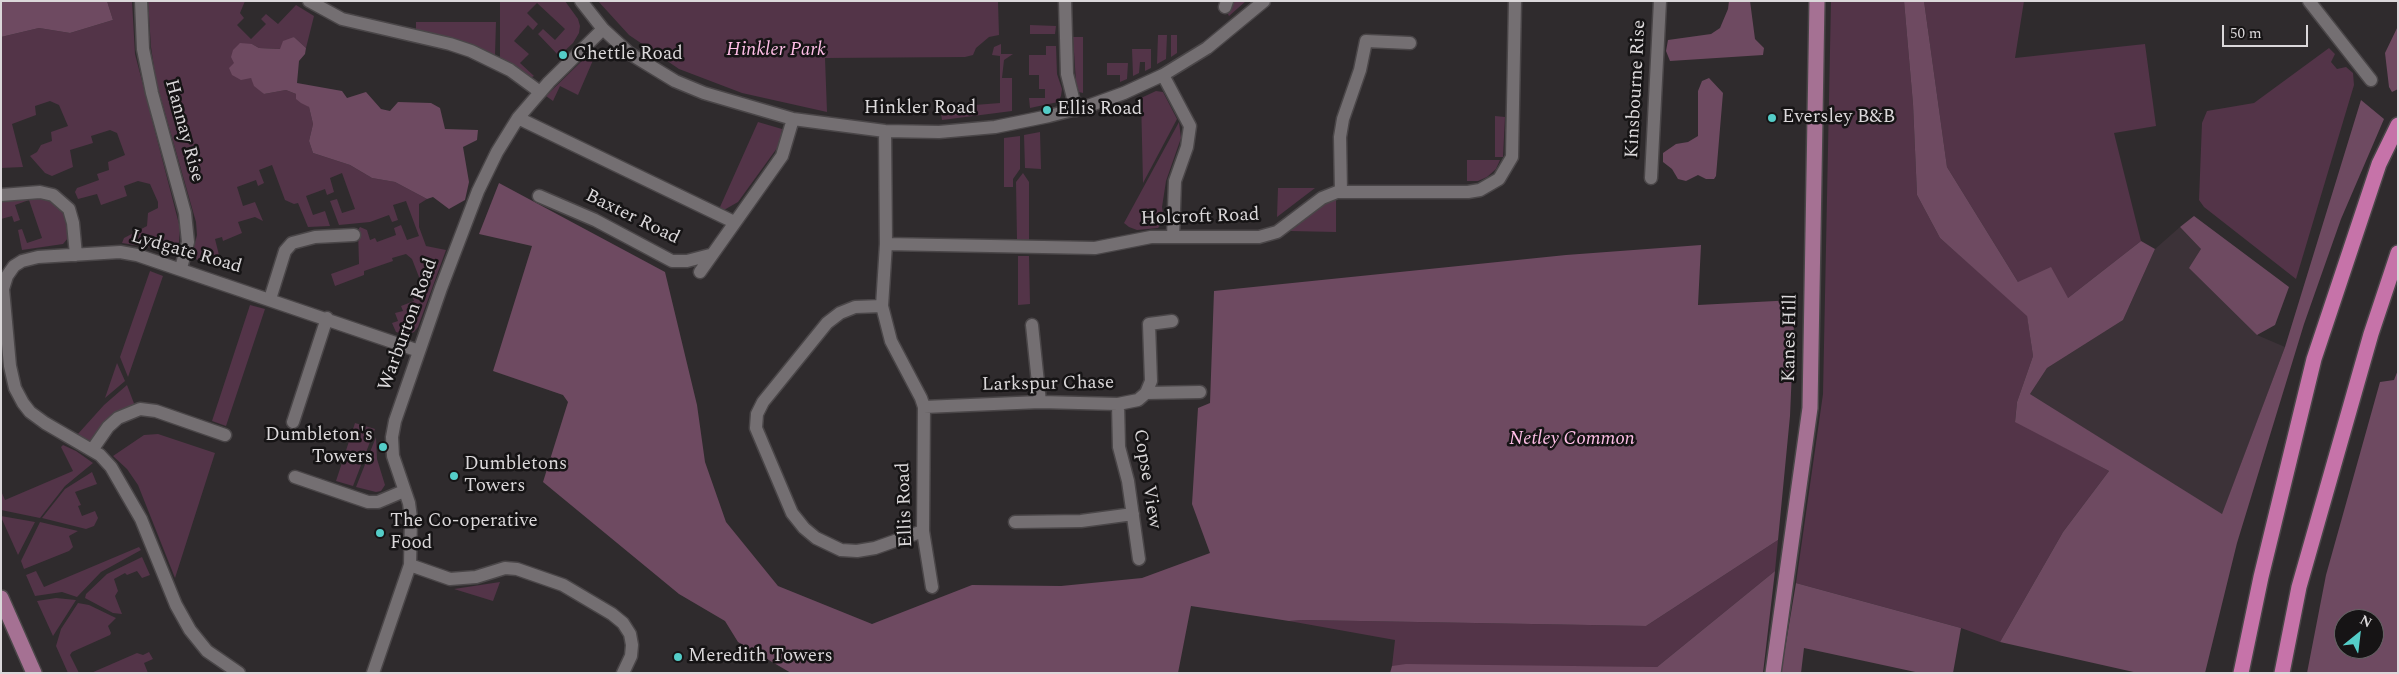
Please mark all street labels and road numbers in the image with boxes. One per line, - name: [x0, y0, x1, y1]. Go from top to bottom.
- street label: Kinsbourne Rise: [1622, 19, 1652, 159]
- street label: Hannay Rise: [158, 77, 208, 185]
- street label: Hinkler Road: [864, 98, 976, 120]
- street label: Baxter Road: [581, 185, 683, 251]
- street label: Holcroft Road: [1140, 205, 1260, 231]
- street label: Lydgate Road: [128, 226, 244, 280]
- street label: Warburton Road: [374, 256, 444, 394]
- street label: Kanes Hill: [1779, 294, 1803, 382]
- street label: Larkspur Chase: [982, 372, 1114, 398]
- street label: Copse View: [1127, 428, 1165, 530]
- street label: Ellis Road: [893, 462, 919, 548]

